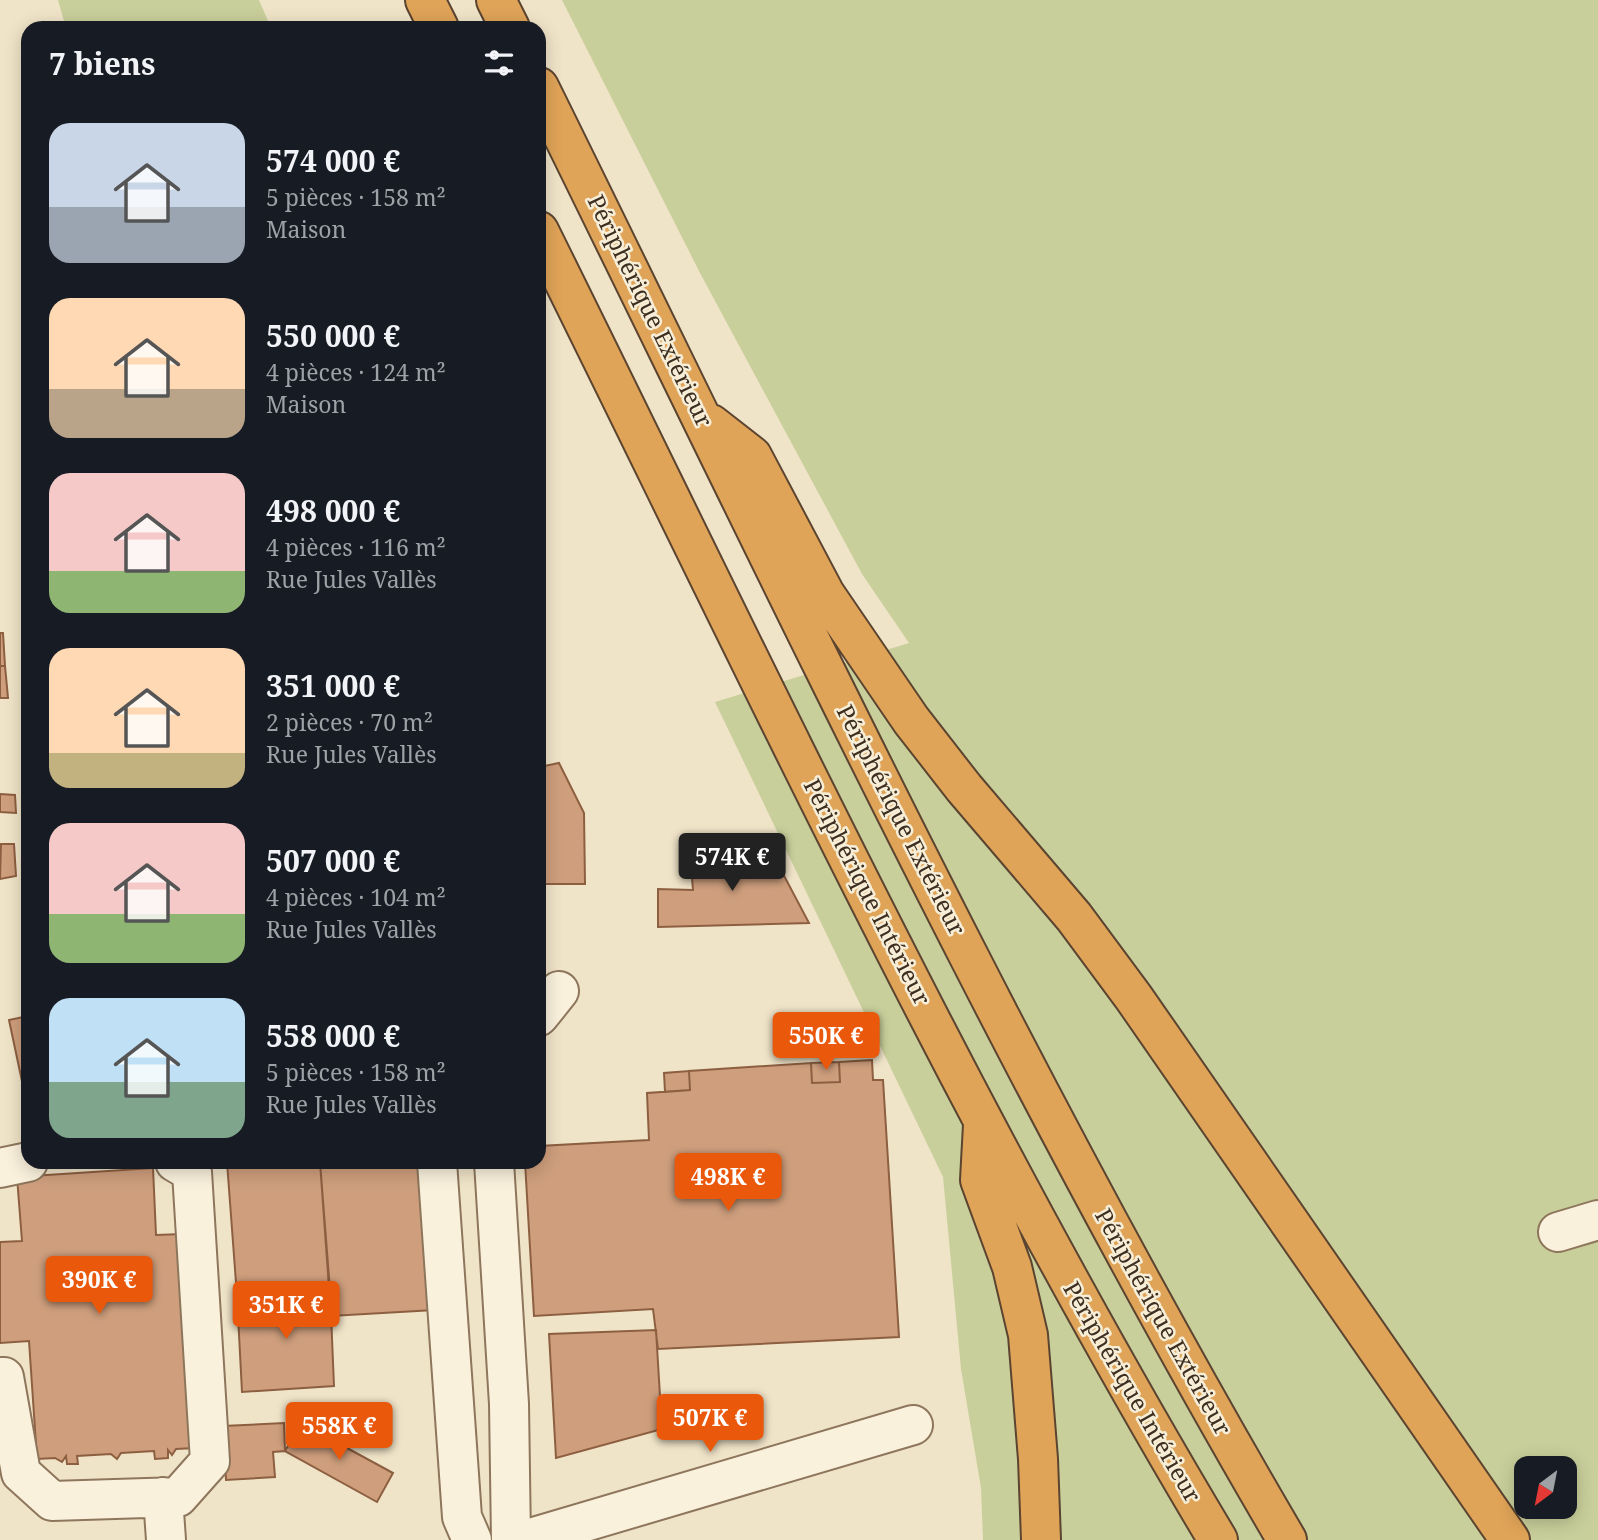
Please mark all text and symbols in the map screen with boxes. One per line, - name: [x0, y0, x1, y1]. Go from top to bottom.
- text: 7 biens: [49, 43, 155, 84]
- icon: filters: [480, 44, 518, 82]
- text: 574 000 €: [266, 140, 400, 181]
- icon: home: [105, 151, 189, 235]
- text: 5 pièces · 158 m²: [266, 181, 446, 213]
- street label: Périphérique Extérieur: [581, 189, 721, 432]
- text: Maison: [266, 213, 346, 245]
- text: 550 000 €: [266, 315, 400, 356]
- icon: home: [105, 326, 189, 410]
- text: 4 pièces · 124 m²: [266, 356, 446, 388]
- text: Maison: [266, 388, 346, 420]
- text: 498 000 €: [266, 490, 400, 531]
- icon: home: [105, 501, 189, 585]
- text: 4 pièces · 116 m²: [266, 531, 446, 563]
- text: Rue Jules Vallès: [266, 563, 437, 595]
- text: 351 000 €: [266, 665, 400, 706]
- icon: home: [105, 676, 189, 760]
- street label: Périphérique Extérieur: [830, 699, 974, 940]
- text: 2 pièces · 70 m²: [266, 706, 433, 738]
- text: Rue Jules Vallès: [266, 738, 437, 770]
- street label: Périphérique Intérieur: [797, 773, 939, 1010]
- pin: 574K €: [675, 834, 789, 893]
- text: 507 000 €: [266, 840, 400, 881]
- text: 574K €: [695, 840, 769, 872]
- icon: home: [105, 851, 189, 935]
- text: 4 pièces · 104 m²: [266, 881, 446, 913]
- text: Rue Jules Vallès: [266, 913, 437, 945]
- pin: 550K €: [769, 1012, 883, 1072]
- text: 558 000 €: [266, 1015, 400, 1056]
- text: 550K €: [789, 1019, 863, 1051]
- icon: home: [105, 1026, 189, 1110]
- text: 5 pièces · 158 m²: [266, 1056, 446, 1088]
- text: Rue Jules Vallès: [266, 1088, 437, 1120]
- pin: 498K €: [671, 1154, 785, 1213]
- text: 498K €: [691, 1160, 765, 1192]
- street label: Périphérique Extérieur: [1088, 1202, 1240, 1441]
- pin: 390K €: [42, 1256, 156, 1316]
- text: 390K €: [62, 1263, 136, 1295]
- street label: Périphérique Intérieur: [1056, 1275, 1209, 1508]
- pin: 351K €: [229, 1282, 343, 1341]
- text: 351K €: [249, 1288, 323, 1320]
- pin: 507K €: [653, 1394, 767, 1454]
- text: 507K €: [673, 1401, 747, 1433]
- pin: 558K €: [282, 1402, 396, 1462]
- text: 558K €: [302, 1409, 376, 1441]
- north arrow: [1514, 1456, 1577, 1519]
- map controls: [1514, 1456, 1577, 1519]

